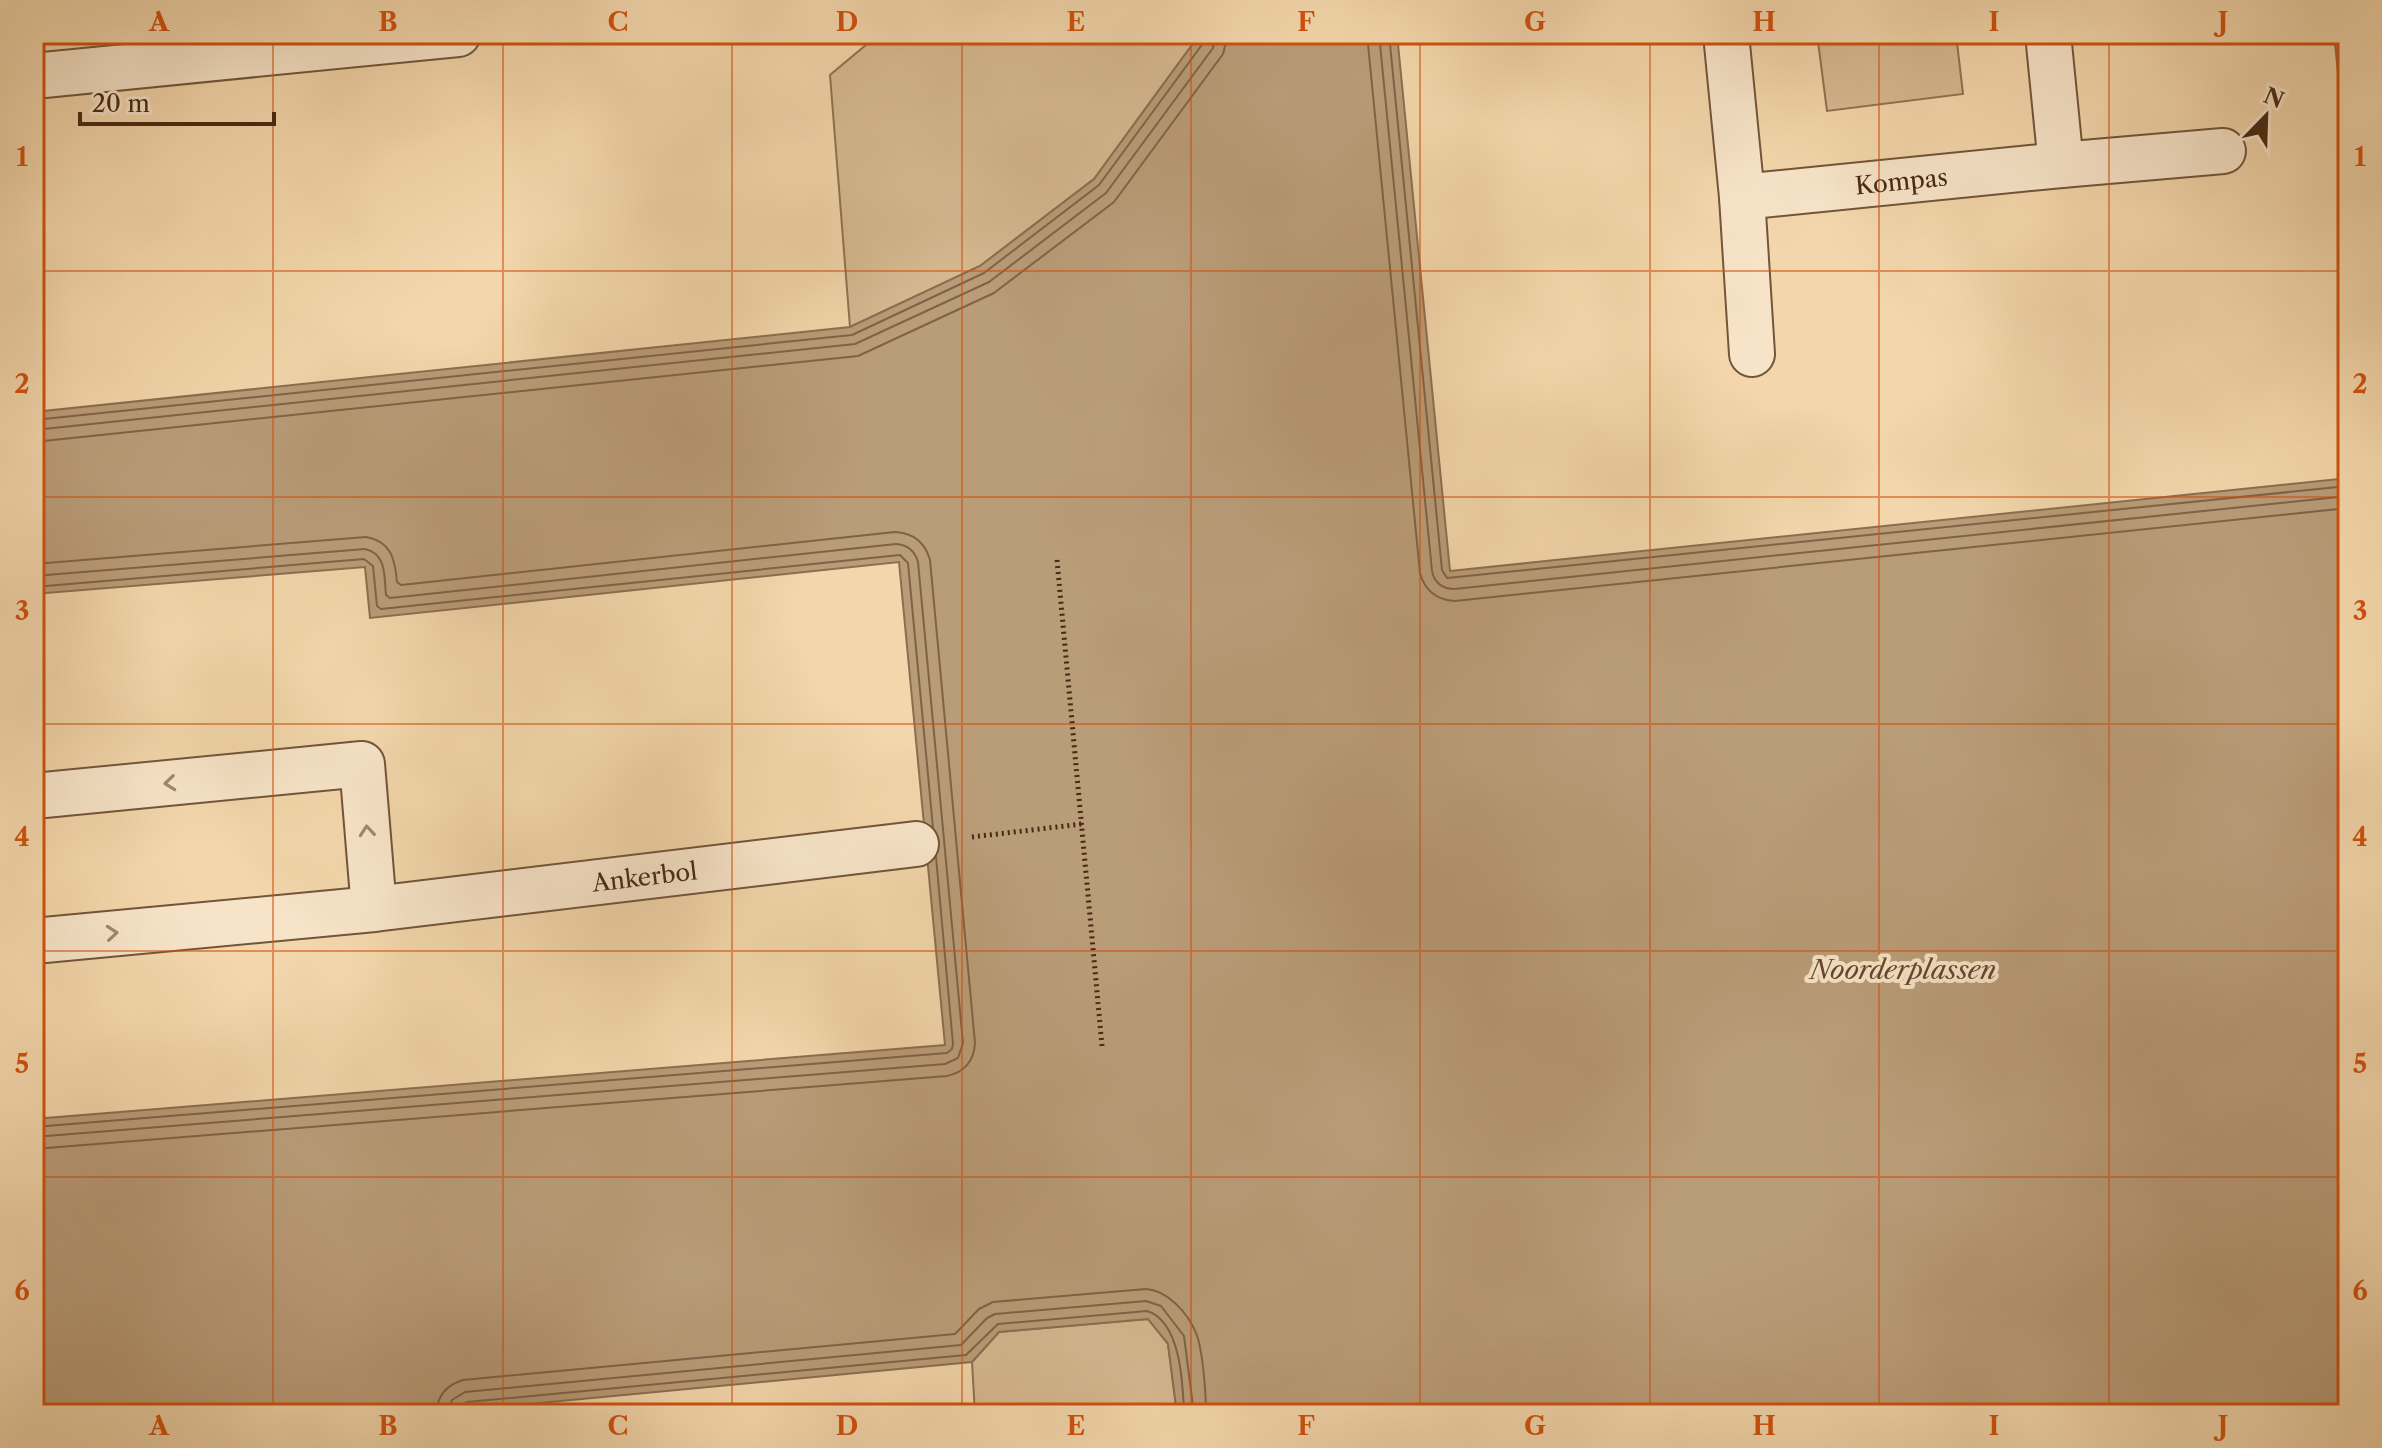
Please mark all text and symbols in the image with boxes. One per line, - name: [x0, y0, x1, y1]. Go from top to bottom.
- text: A: [148, 6, 170, 38]
- text: B: [378, 6, 398, 38]
- text: C: [608, 6, 628, 38]
- text: D: [836, 6, 858, 38]
- text: E: [1067, 6, 1085, 38]
- text: F: [1297, 6, 1315, 38]
- text: G: [1524, 6, 1546, 38]
- text: H: [1752, 6, 1776, 38]
- text: I: [1989, 6, 1999, 38]
- text: J: [2214, 6, 2228, 38]
- scale bar: [80, 76, 274, 126]
- north arrow: [2226, 76, 2306, 156]
- text: N: [2260, 82, 2288, 114]
- text: 20 m: [92, 89, 150, 118]
- text: 1: [16, 141, 28, 173]
- text: 1: [2354, 141, 2366, 173]
- street label: Kompas: [1854, 162, 1949, 200]
- text: 2: [14, 368, 30, 400]
- text: 2: [2352, 368, 2368, 400]
- text: 3: [15, 595, 29, 627]
- text: 3: [2353, 595, 2367, 627]
- one-way arrow: [163, 774, 176, 791]
- text: 4: [14, 821, 30, 853]
- text: 4: [2352, 821, 2368, 853]
- one-way arrow: [359, 824, 376, 837]
- street label: Ankerbol: [589, 856, 699, 897]
- one-way arrow: [106, 925, 119, 942]
- water label: Noorderplassen: [1808, 954, 1996, 986]
- text: 5: [15, 1048, 29, 1080]
- text: 5: [2353, 1048, 2367, 1080]
- text: 6: [14, 1275, 30, 1307]
- text: 6: [2352, 1275, 2368, 1307]
- text: A: [148, 1410, 170, 1442]
- text: B: [378, 1410, 398, 1442]
- text: C: [608, 1410, 628, 1442]
- text: D: [836, 1410, 858, 1442]
- text: E: [1067, 1410, 1085, 1442]
- text: F: [1297, 1410, 1315, 1442]
- text: G: [1524, 1410, 1546, 1442]
- text: H: [1752, 1410, 1776, 1442]
- text: I: [1989, 1410, 1999, 1442]
- text: J: [2214, 1410, 2228, 1442]

